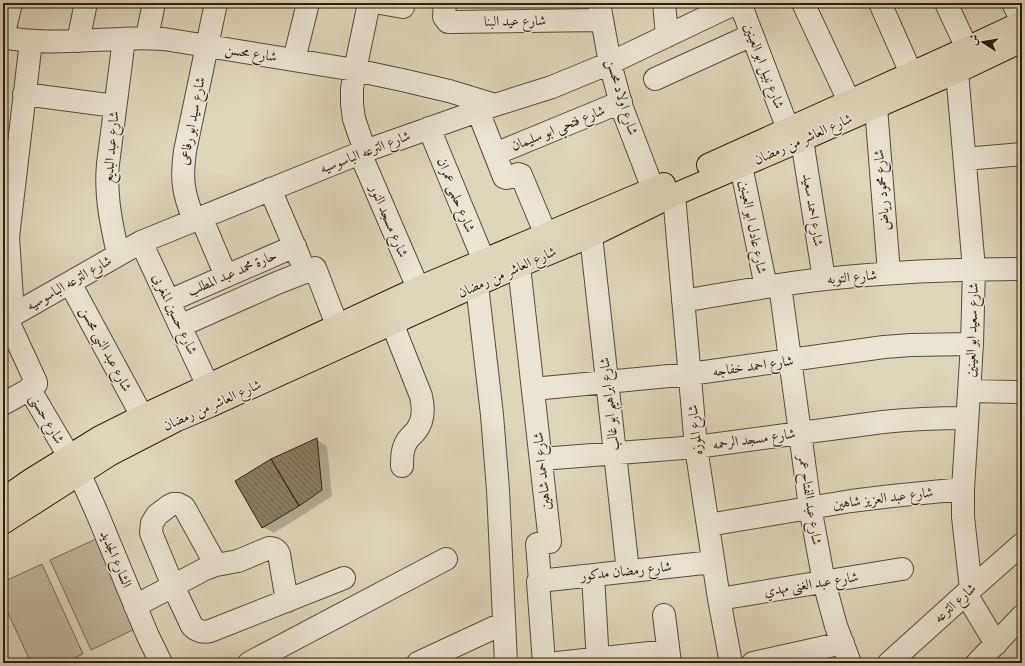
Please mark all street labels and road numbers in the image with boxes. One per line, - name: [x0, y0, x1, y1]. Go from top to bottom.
- street label: شارع عيد البنا: [484, 12, 546, 33]
- street label: شارع نبيل ابو العينين: [737, 21, 788, 112]
- street label: شارع محسن: [223, 41, 278, 68]
- street label: شارع اولاد محسن: [599, 57, 642, 138]
- street label: شارع سيد ابو رفاعى: [175, 75, 212, 167]
- street label: شارع فتحي ابو سليمان: [509, 101, 609, 158]
- street label: شارع عبد البديع: [99, 110, 128, 184]
- street label: شارع العاشر من رمضان: [751, 110, 856, 171]
- street label: شارع الترعه الباسوسيه: [317, 127, 414, 180]
- street label: شارع محمود رياض: [870, 148, 897, 231]
- street label: شارع حلمى عمران: [431, 155, 479, 236]
- street label: شارع احمد سعيد: [796, 173, 827, 248]
- street label: شارع عادل ابو العينين: [733, 179, 770, 276]
- street label: شارع مسجد النور: [363, 180, 412, 261]
- street label: شارع العاشر من رمضان: [455, 243, 560, 304]
- street label: حارة محمد عبد المطلب: [185, 246, 280, 300]
- street label: شارع الترعه الباسوسيه: [23, 252, 116, 317]
- street label: شارع التوبه: [826, 266, 878, 291]
- street label: شارع حسين المغربى: [146, 271, 201, 358]
- street label: شارع سعيد ابو العينين: [962, 282, 985, 378]
- street label: شارع عبد النبى محسن: [74, 304, 136, 396]
- street label: شارع احمد خفاجه: [711, 352, 795, 383]
- street label: شارع ابراهيم ابو غالب: [596, 356, 627, 452]
- street label: شارع العاشر من رمضان: [160, 376, 265, 437]
- street label: شارع حسنى: [23, 391, 68, 448]
- street label: شارع الموزه: [684, 403, 709, 456]
- street label: شارع مسجد الرحمه: [712, 425, 797, 456]
- street label: شارع احمد شاهين: [529, 431, 558, 511]
- street label: شارع عبد الفتاح عمر: [790, 452, 826, 547]
- street label: شارع عبد العزيز شاهين: [832, 483, 935, 516]
- street label: الشارع الجديد: [94, 528, 136, 591]
- street label: شارع رمضان مدكور: [578, 558, 673, 587]
- street label: شارع عبد الغنى مهدي: [763, 568, 860, 603]
- street label: شارع الترعه: [930, 580, 982, 629]

